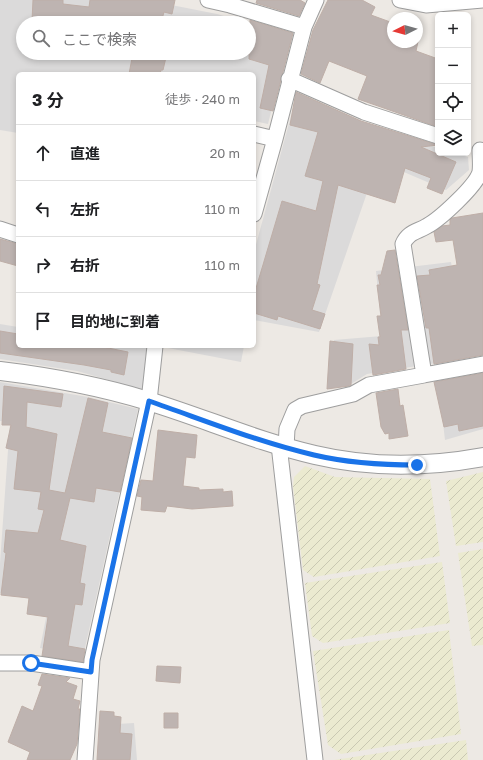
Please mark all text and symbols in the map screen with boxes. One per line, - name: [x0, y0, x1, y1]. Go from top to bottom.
- north arrow: [387, 12, 423, 48]
- map controls: [435, 12, 471, 156]
- button: +: [435, 12, 471, 48]
- search box: [16, 16, 256, 60]
- icon: search: [30, 27, 52, 49]
- text: ここで検索: [62, 30, 137, 48]
- button: −: [435, 48, 471, 84]
- button: locate: [435, 84, 471, 120]
- text: 3 分: [32, 89, 64, 110]
- text: 徒歩 · 240 m: [165, 91, 240, 107]
- button: layers: [435, 120, 471, 156]
- icon: ahead: [32, 142, 54, 164]
- text: 直進: [70, 144, 100, 162]
- text: 20 m: [210, 145, 240, 161]
- icon: left: [32, 198, 54, 220]
- text: 左折: [70, 200, 100, 218]
- text: 110 m: [205, 201, 240, 217]
- icon: right: [32, 254, 54, 276]
- text: 右折: [70, 256, 100, 274]
- text: 110 m: [205, 257, 240, 273]
- icon: arrive: [32, 310, 54, 332]
- text: 目的地に到着: [70, 312, 160, 330]
- route end: [408, 456, 426, 474]
- route start: [22, 654, 40, 672]

